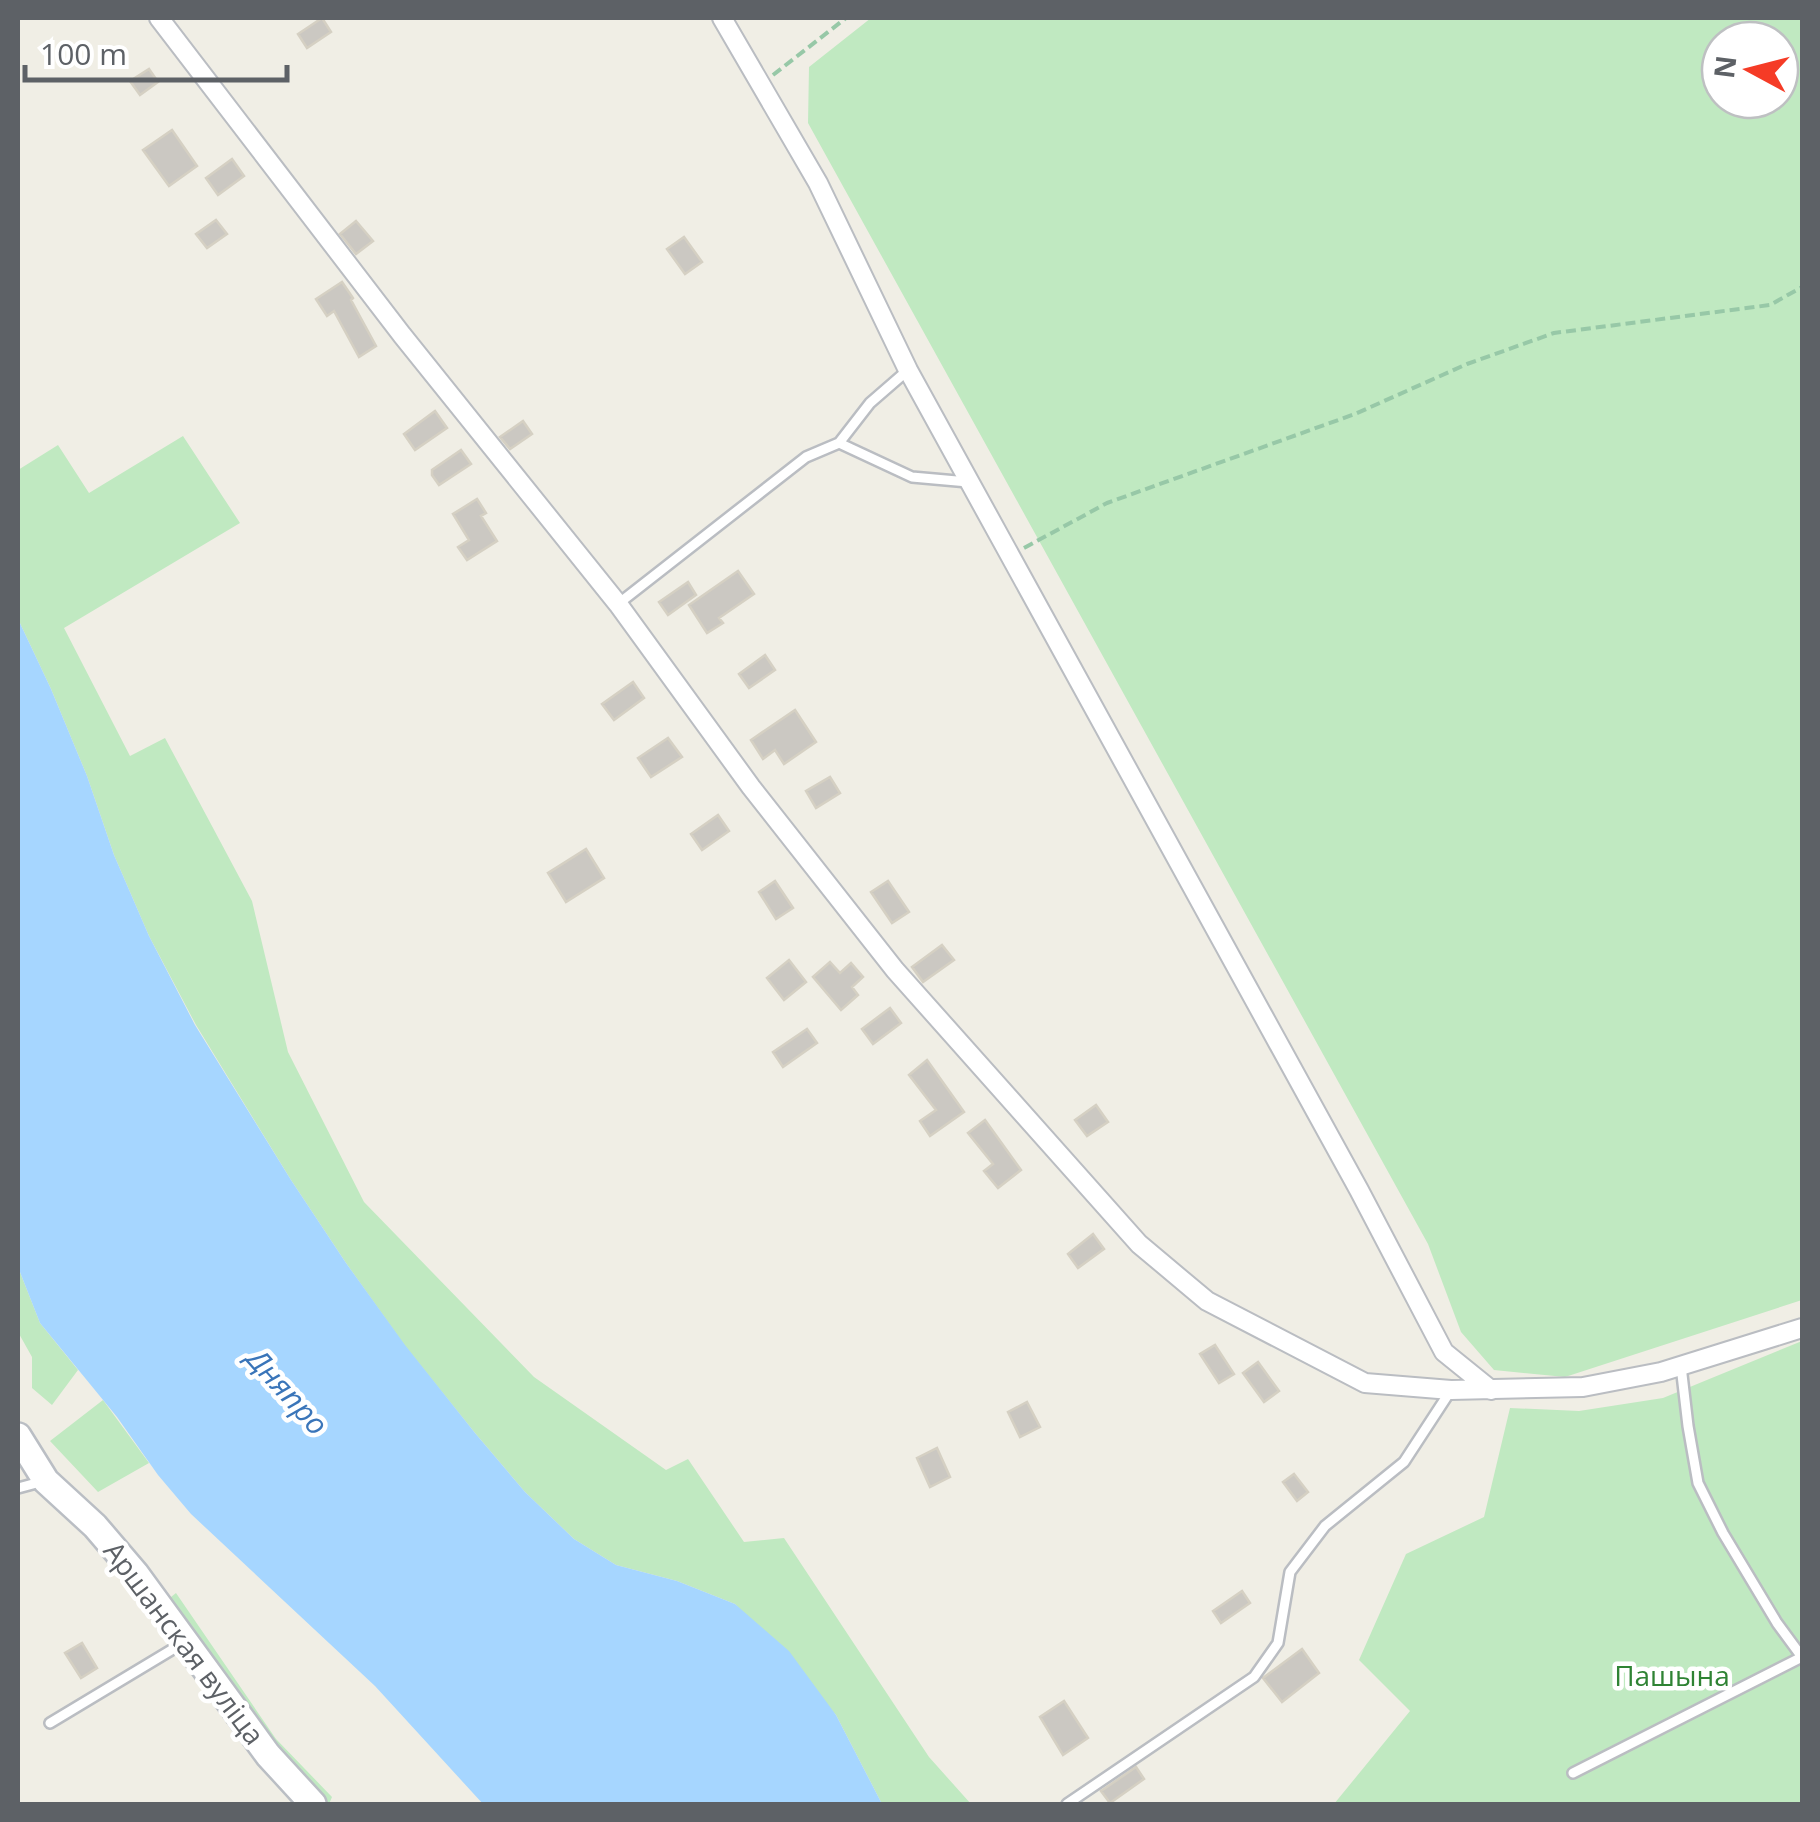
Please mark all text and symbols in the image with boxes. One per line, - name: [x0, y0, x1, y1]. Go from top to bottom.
- scale bar: [25, 20, 288, 82]
- north arrow: [1700, 20, 1800, 120]
- text: 100 m: [40, 33, 127, 74]
- text: N: [1704, 53, 1744, 80]
- water label: Дняпро: [236, 1336, 338, 1443]
- street label: Аршанская вуліца: [96, 1533, 274, 1752]
- park label: Пашына: [1614, 1656, 1730, 1694]

